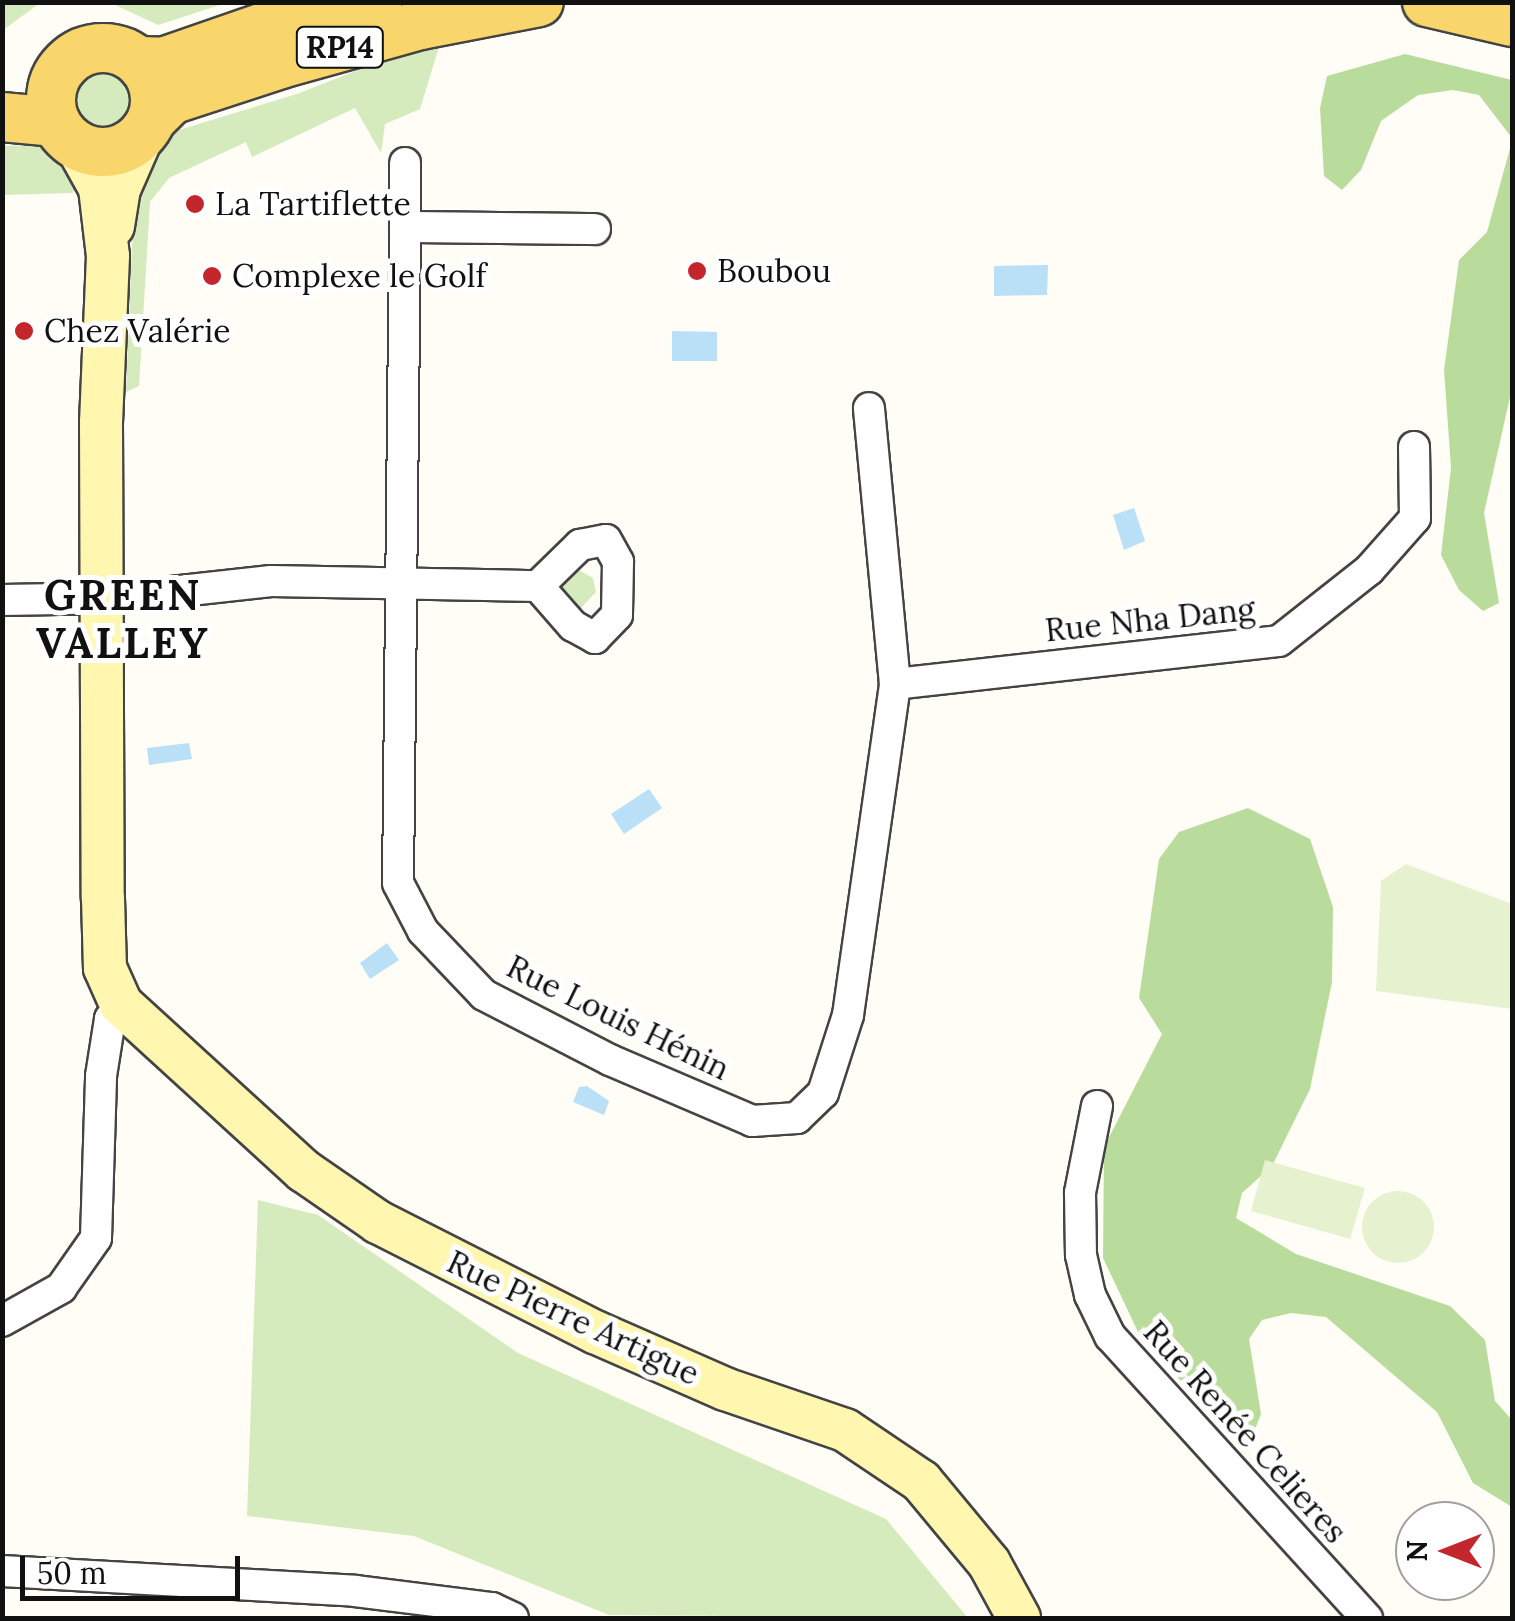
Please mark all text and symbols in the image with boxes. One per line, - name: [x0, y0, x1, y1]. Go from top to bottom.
- road number: RP14: [295, 22, 385, 72]
- place label: La Tartiflette: [215, 185, 411, 223]
- marker: La Tartiflette: [184, 193, 206, 215]
- place label: Boubou: [717, 252, 831, 290]
- place label: Complexe le Golf: [232, 257, 486, 295]
- marker: Boubou: [686, 260, 708, 282]
- marker: Complexe le Golf: [201, 265, 223, 287]
- place label: Chez Valérie: [44, 312, 231, 350]
- marker: Chez Valérie: [13, 320, 35, 342]
- district label: GREEN VALLEY: [36, 570, 210, 668]
- street label: Rue Nha Dang: [1043, 590, 1257, 650]
- street label: Rue Louis Hénin: [500, 947, 736, 1089]
- street label: Rue Pierre Artigue: [441, 1243, 705, 1393]
- street label: Rue Renée Celieres: [1135, 1313, 1355, 1551]
- north arrow: [1395, 1501, 1495, 1601]
- scale bar: [25, 1536, 245, 1598]
- text: N: [1399, 1540, 1435, 1562]
- text: 50 m: [37, 1554, 107, 1592]

